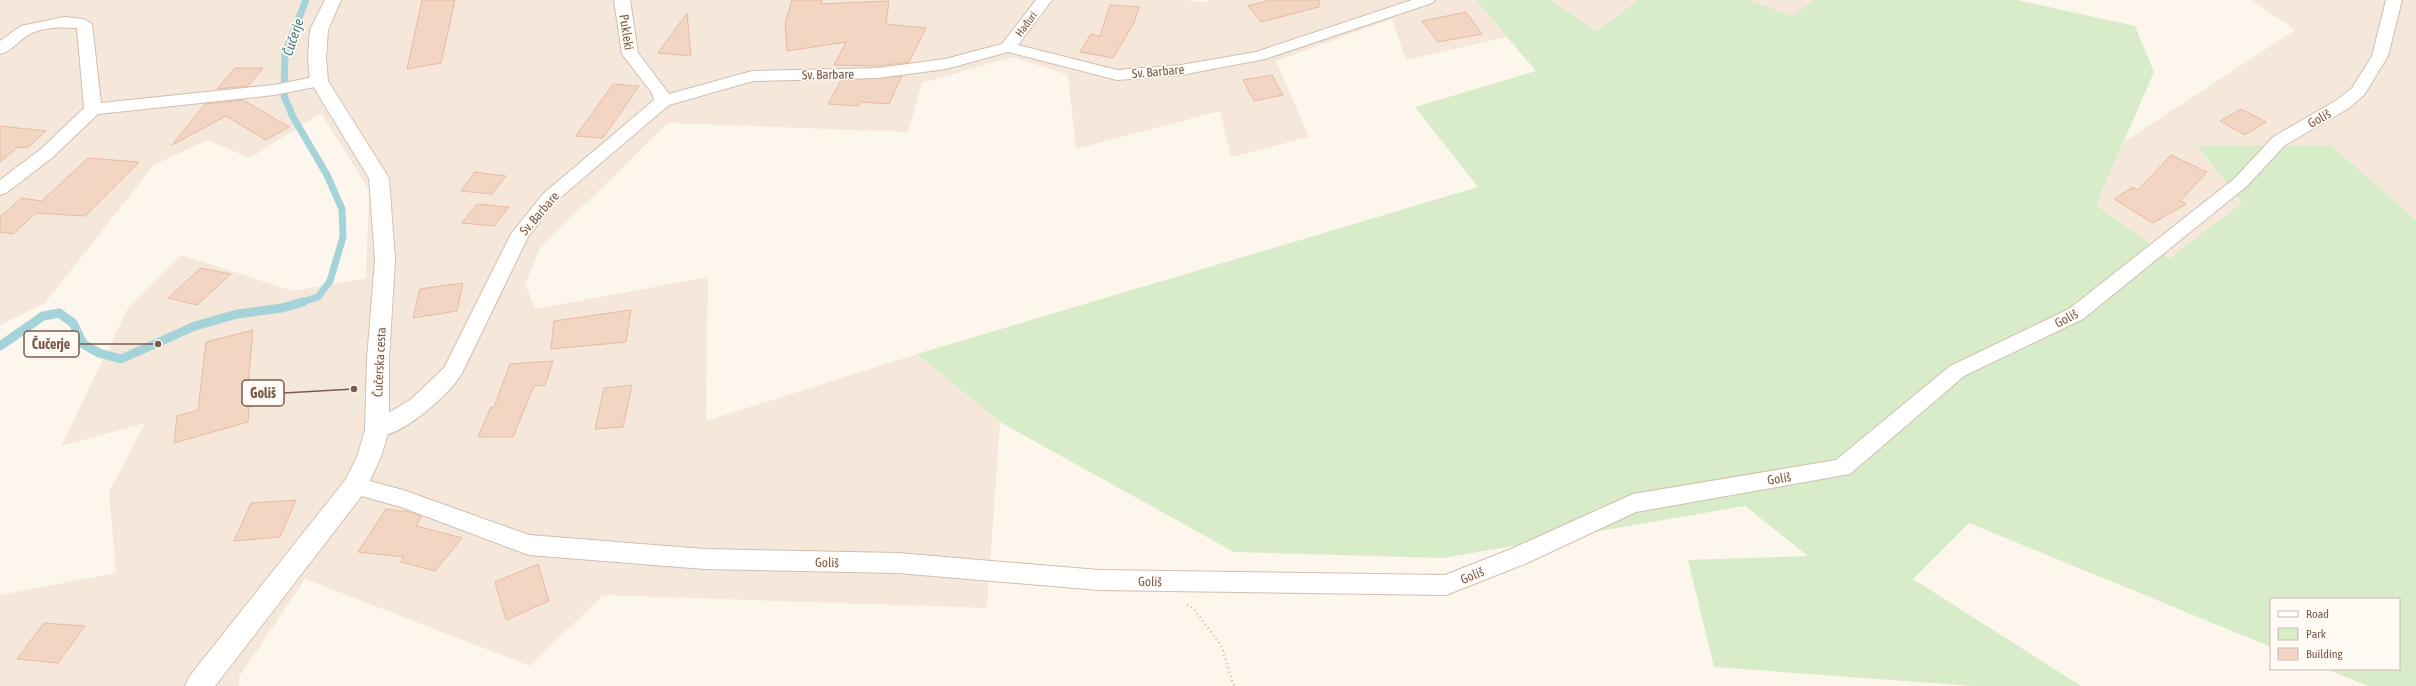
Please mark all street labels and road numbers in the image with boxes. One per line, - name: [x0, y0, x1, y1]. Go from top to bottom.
- street label: Hađuri: [1013, 9, 1039, 39]
- street label: Pukleki: [616, 13, 637, 51]
- street label: Sv. Barbare: [1131, 62, 1185, 81]
- street label: Sv. Barbare: [802, 67, 854, 82]
- street label: Goliš: [2305, 106, 2334, 131]
- street label: Sv. Barbare: [517, 189, 562, 238]
- street label: Goliš: [2052, 306, 2081, 331]
- street label: Čučerska cesta: [370, 327, 389, 397]
- street label: Goliš: [1766, 469, 1793, 488]
- street label: Goliš: [815, 555, 840, 570]
- street label: Goliš: [1458, 564, 1487, 587]
- street label: Goliš: [1138, 574, 1163, 589]

